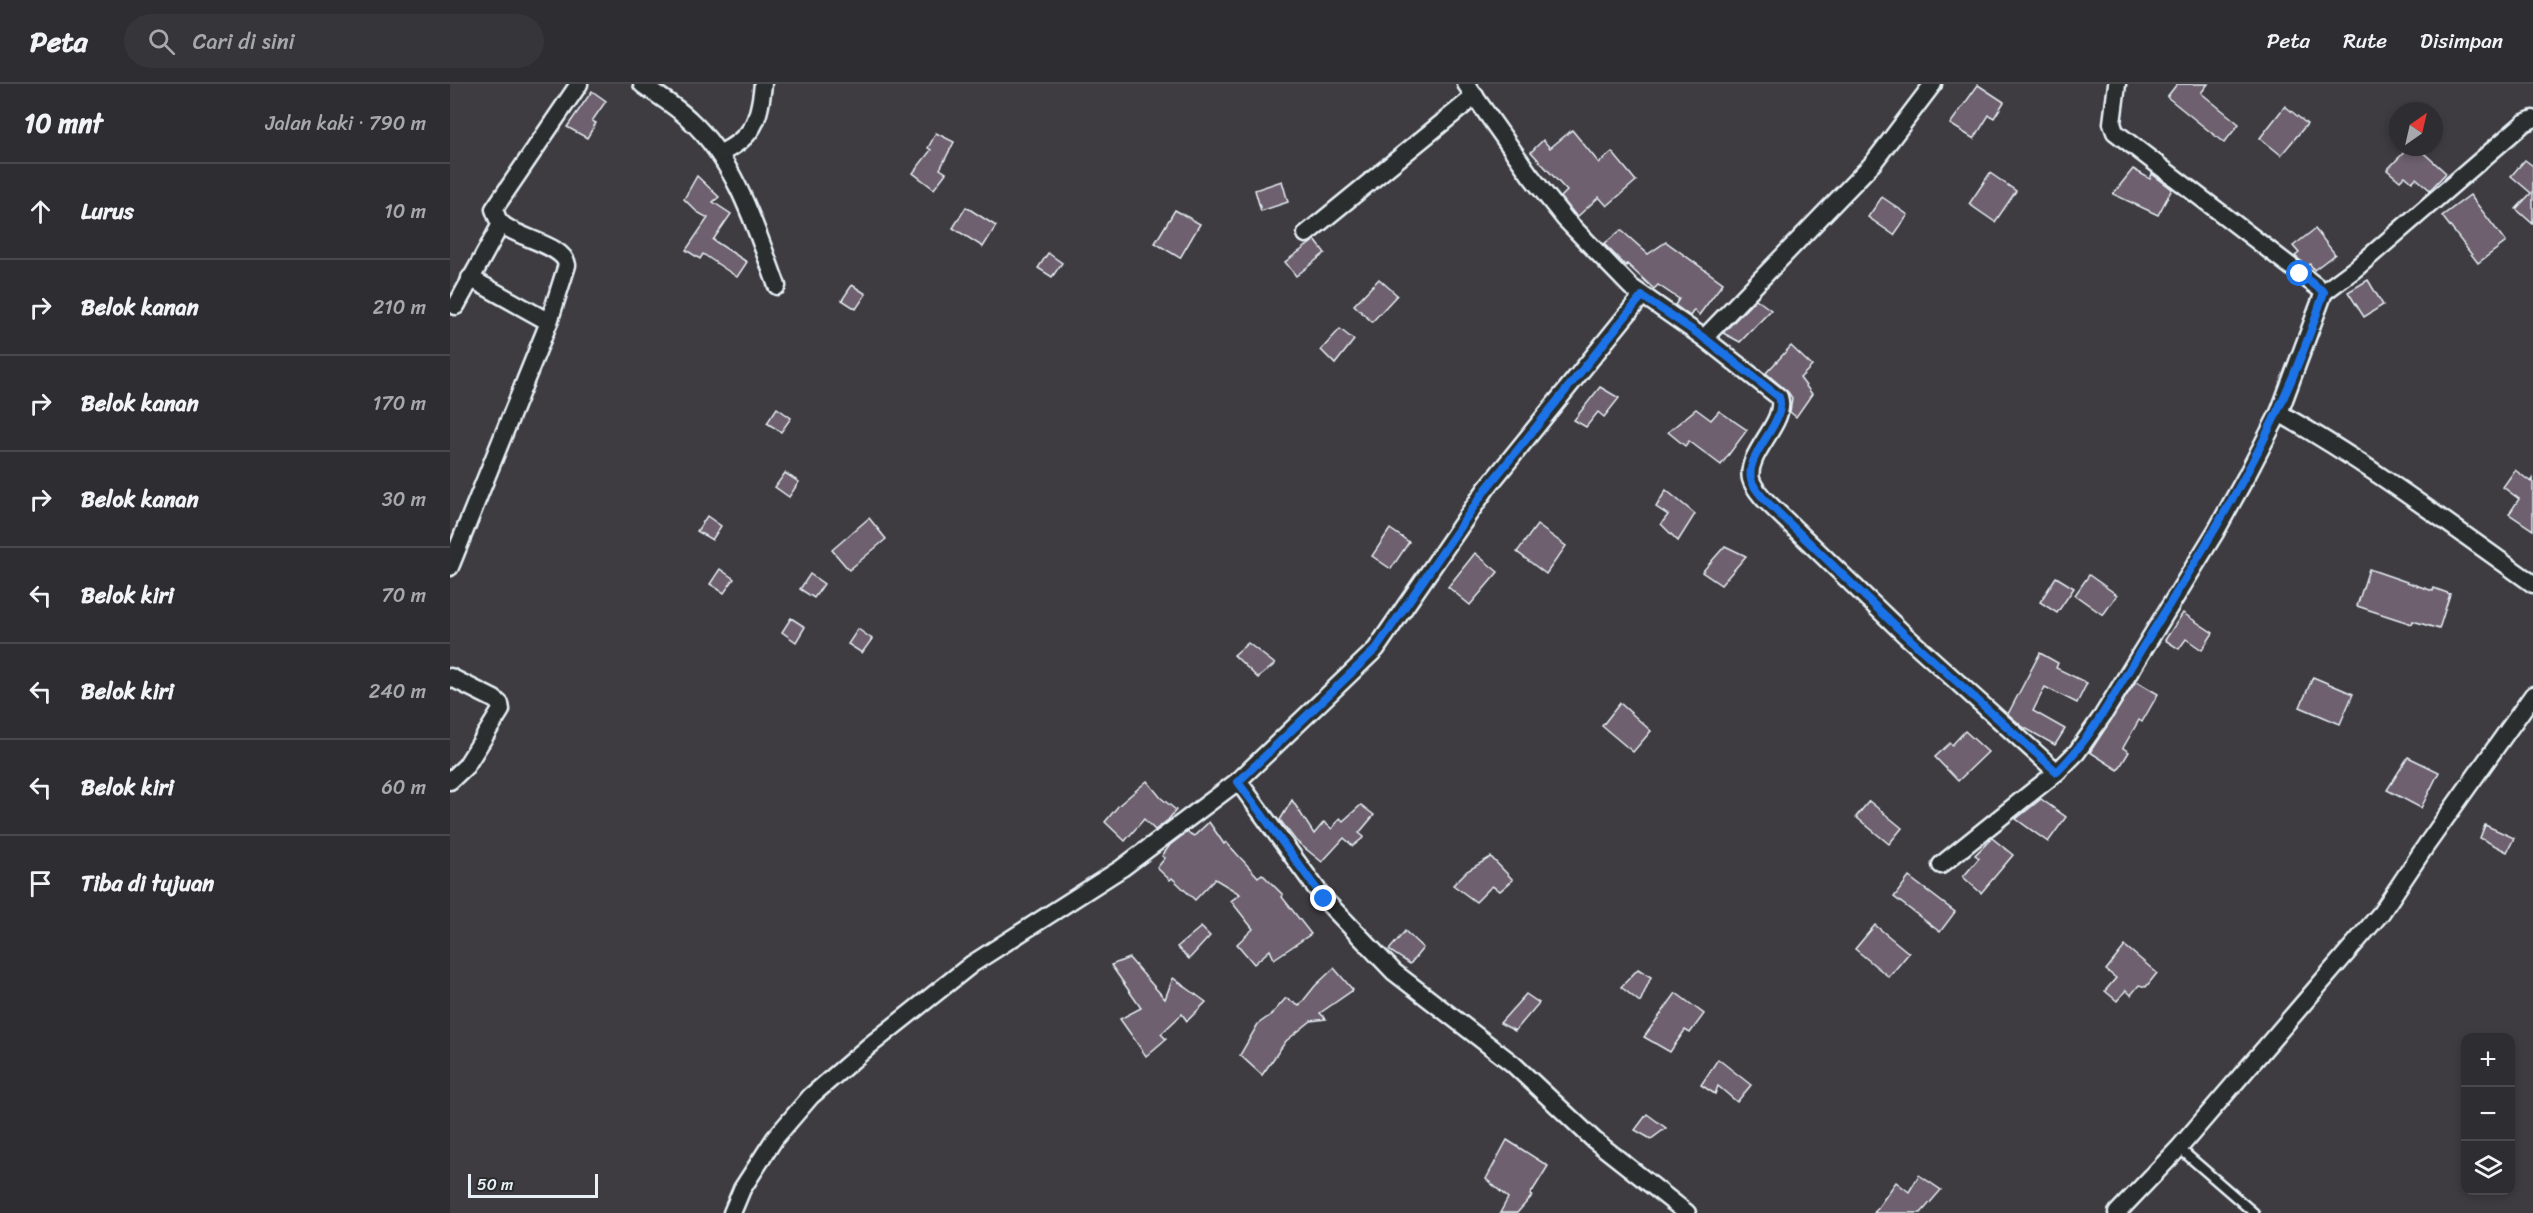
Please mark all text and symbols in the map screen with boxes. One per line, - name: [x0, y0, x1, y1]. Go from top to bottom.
- search box: [124, 14, 544, 68]
- text: Peta: [30, 17, 88, 66]
- text: Cari di sini: [193, 22, 295, 61]
- text: Peta: [2267, 22, 2310, 60]
- text: Rute: [2343, 22, 2387, 60]
- text: Disimpan: [2420, 22, 2503, 60]
- icon: search: [145, 25, 178, 58]
- text: 10 mnt: [24, 100, 103, 146]
- north arrow: [2389, 102, 2443, 156]
- text: Jalan kaki · 790 m: [265, 106, 426, 141]
- text: Lurus: [81, 192, 134, 231]
- text: 10 m: [384, 194, 426, 229]
- icon: ahead: [24, 195, 57, 228]
- route start: [2286, 260, 2312, 286]
- text: Belok kanan: [81, 288, 199, 327]
- text: 210 m: [373, 290, 426, 325]
- icon: right: [24, 291, 57, 324]
- text: Belok kanan: [81, 384, 199, 423]
- text: 170 m: [373, 386, 426, 421]
- icon: right: [24, 387, 57, 420]
- text: Belok kanan: [81, 480, 199, 519]
- text: 30 m: [382, 482, 426, 517]
- icon: right: [24, 483, 57, 516]
- text: Belok kiri: [81, 576, 174, 615]
- text: 70 m: [381, 578, 426, 613]
- icon: left: [24, 579, 57, 612]
- text: Belok kiri: [81, 672, 174, 711]
- text: 240 m: [369, 674, 426, 709]
- icon: left: [24, 675, 57, 708]
- text: Belok kiri: [81, 768, 174, 807]
- text: 60 m: [381, 770, 426, 805]
- icon: left: [24, 771, 57, 804]
- text: Tiba di tujuan: [81, 864, 214, 903]
- icon: arrive: [24, 867, 57, 900]
- route end: [1310, 885, 1336, 911]
- map controls: [2461, 1033, 2515, 1195]
- button: +: [2461, 1033, 2515, 1087]
- button: −: [2461, 1087, 2515, 1141]
- button: layers: [2461, 1141, 2515, 1195]
- text: 50 m: [477, 1170, 513, 1199]
- scale bar: [468, 1171, 598, 1198]

